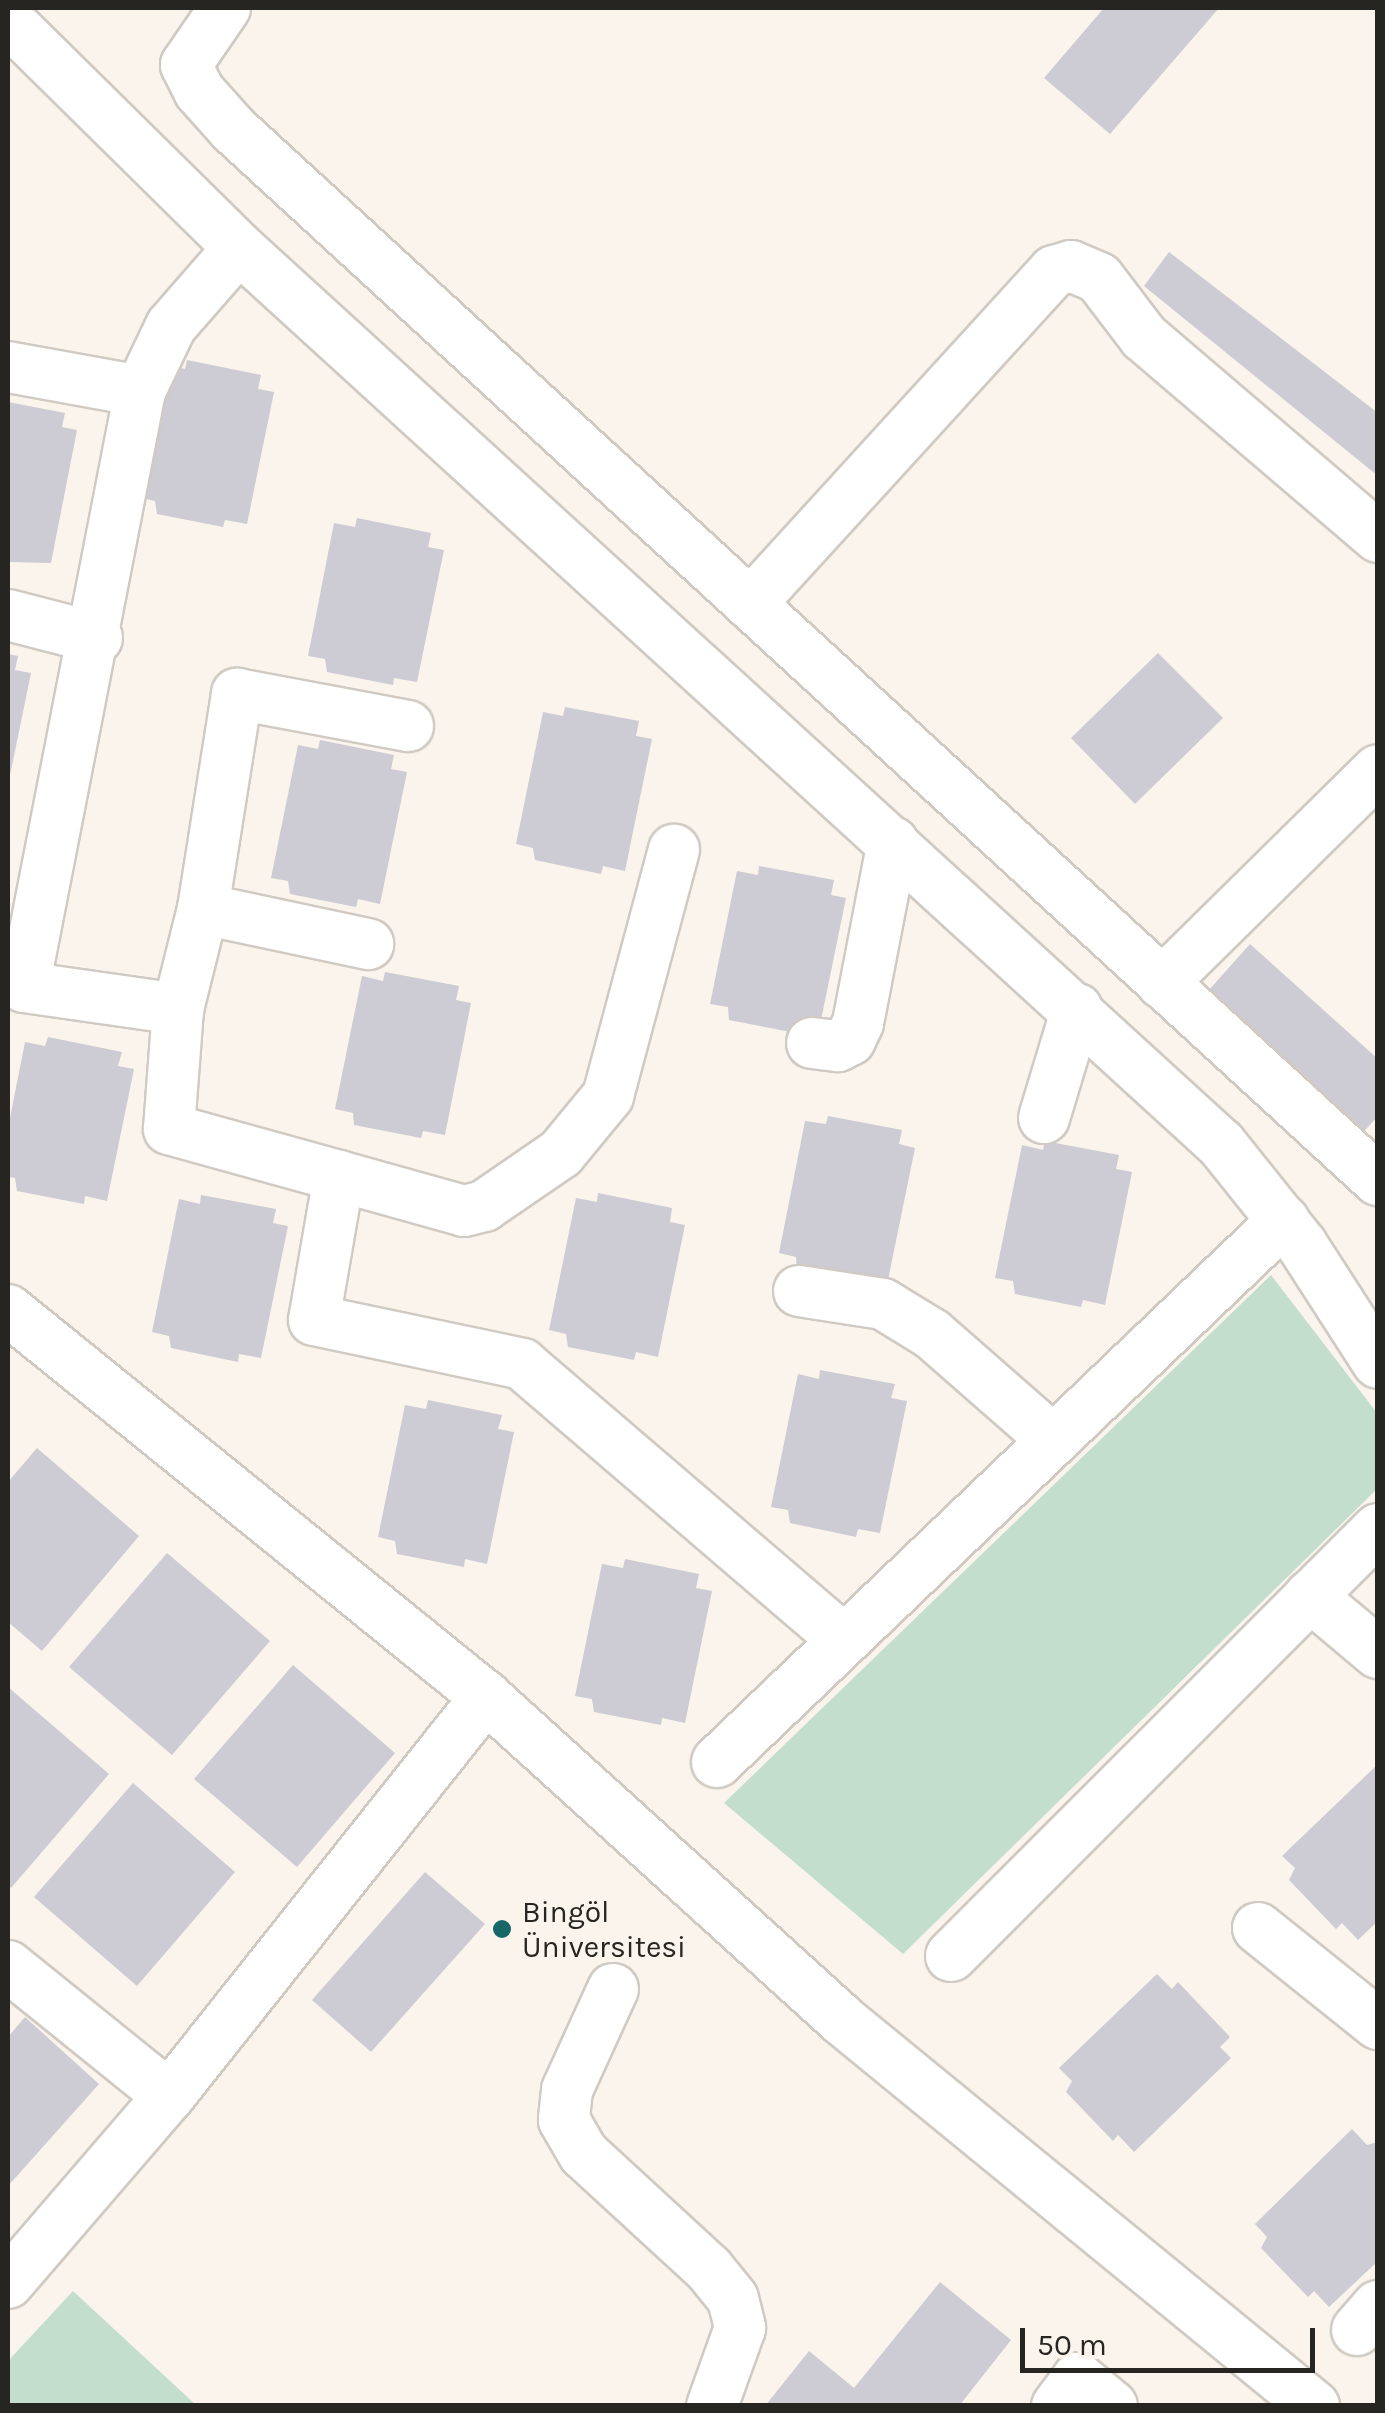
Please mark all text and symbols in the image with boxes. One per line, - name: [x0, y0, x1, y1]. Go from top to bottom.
- place label: Bingöl Üniversitesi: [522, 1894, 686, 1964]
- marker: Bingöl Üniversitesi: [491, 1918, 513, 1940]
- scale bar: [1025, 2308, 1320, 2370]
- text: 50 m: [1037, 2327, 1107, 2363]

